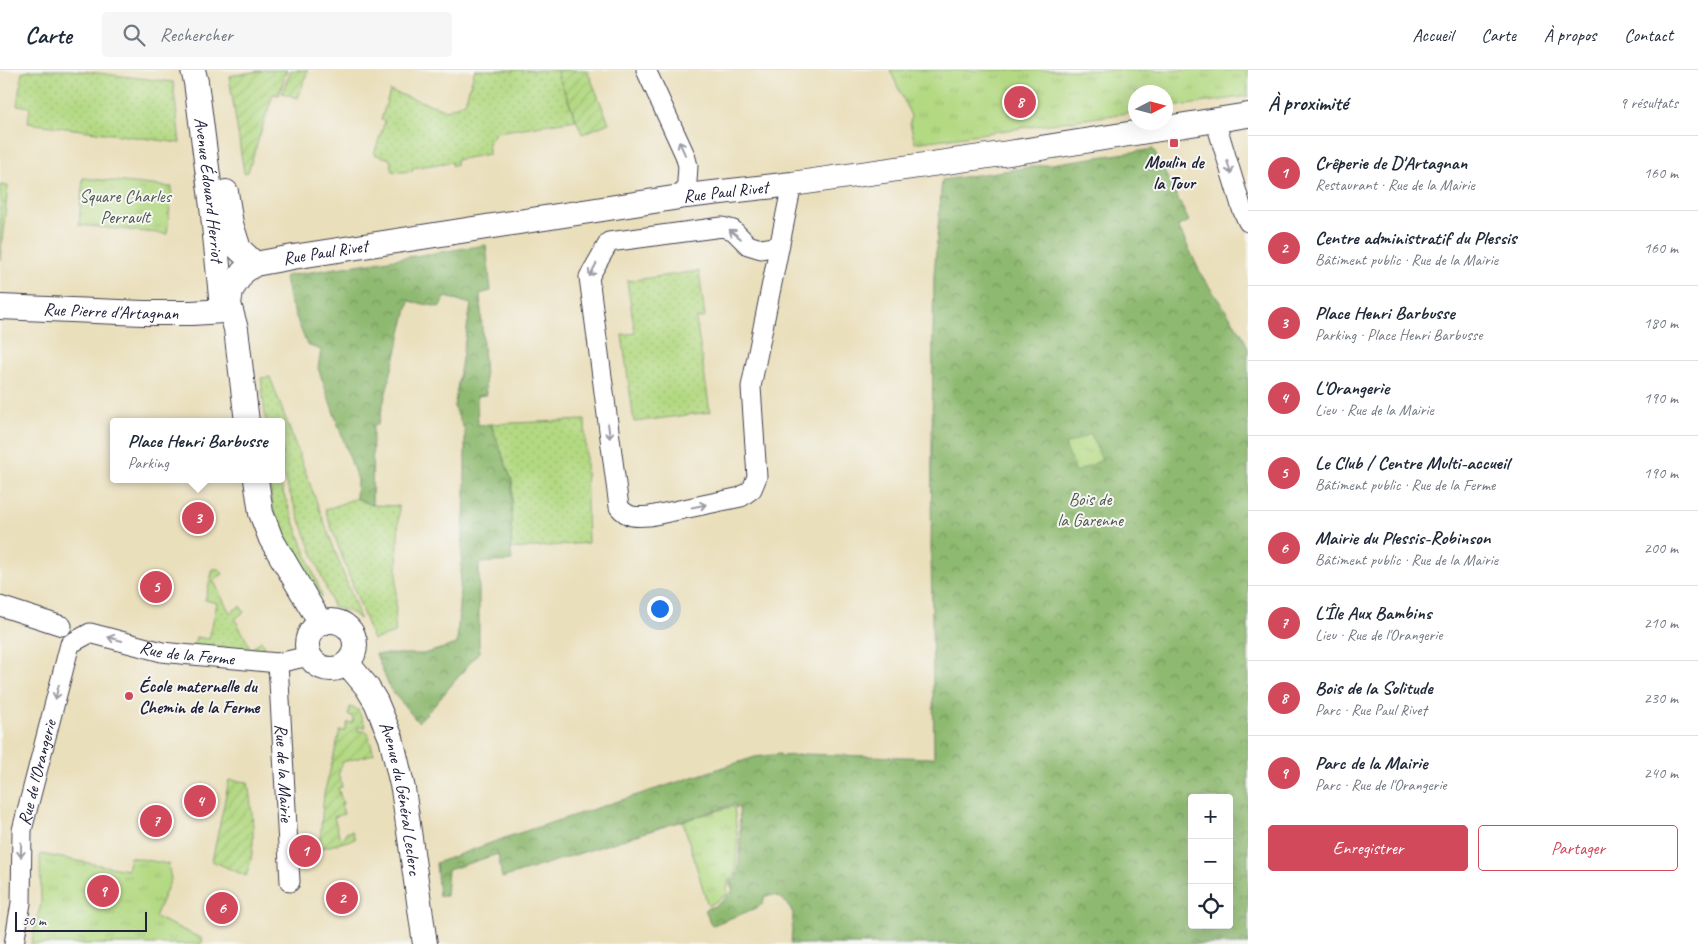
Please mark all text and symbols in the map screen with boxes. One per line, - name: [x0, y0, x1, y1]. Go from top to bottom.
- search box: [102, 12, 452, 57]
- text: Carte: [25, 20, 72, 50]
- icon: search: [120, 21, 148, 49]
- text: Rechercher: [160, 23, 233, 47]
- text: Accueil: [1413, 24, 1453, 46]
- text: Carte: [1481, 24, 1516, 46]
- text: À propos: [1544, 24, 1596, 46]
- text: Contact: [1624, 24, 1673, 46]
- pin: 8: [1004, 83, 1036, 121]
- north arrow: [1128, 85, 1173, 130]
- text: À proximité: [1268, 90, 1348, 116]
- text: 9 résultats: [1619, 93, 1678, 113]
- street label: Avenue Édouard Herriot: [190, 116, 229, 266]
- marker: Moulin de la Tour: [1168, 137, 1180, 149]
- one-way arrow: [676, 141, 686, 156]
- place label: Moulin de la Tour: [1145, 151, 1205, 194]
- text: Crêperie de D'Artagnan: [1315, 151, 1467, 175]
- one-way arrow: [1224, 159, 1234, 175]
- text: 1: [1280, 163, 1288, 183]
- text: 160 m: [1644, 163, 1678, 183]
- street label: Rue Paul Rivet: [682, 175, 772, 207]
- text: Restaurant · Rue de la Mairie: [1315, 175, 1475, 195]
- park label: Square Charles Perrault: [79, 185, 173, 228]
- text: Centre administratif du Plessis: [1315, 226, 1517, 250]
- one-way arrow: [729, 229, 742, 240]
- street label: Rue Paul Rivet: [281, 234, 372, 270]
- text: 2: [1280, 238, 1288, 258]
- text: 160 m: [1644, 238, 1678, 258]
- text: Bâtiment public · Rue de la Mairie: [1315, 250, 1498, 270]
- one-way arrow: [588, 263, 598, 278]
- street label: Rue Pierre d'Artagnan: [43, 298, 179, 324]
- text: Place Henri Barbusse: [1315, 301, 1455, 325]
- text: 3: [1280, 313, 1288, 333]
- text: 180 m: [1644, 313, 1678, 333]
- text: Parking · Place Henri Barbusse: [1315, 325, 1482, 345]
- text: L'Orangerie: [1315, 376, 1389, 400]
- text: 4: [1280, 388, 1288, 408]
- text: 190 m: [1644, 388, 1678, 408]
- text: Lieu · Rue de la Mairie: [1315, 400, 1434, 420]
- popup: [110, 418, 285, 483]
- one-way arrow: [604, 422, 614, 438]
- text: Place Henri Barbusse: [128, 429, 267, 453]
- text: Le Club / Centre Multi-accueil: [1315, 451, 1509, 475]
- text: Parking: [128, 453, 169, 473]
- text: 5: [1281, 463, 1287, 483]
- text: 190 m: [1644, 463, 1678, 483]
- text: Bâtiment public · Rue de la Ferme: [1315, 475, 1495, 495]
- park label: Bois de la Garenne: [1057, 488, 1124, 531]
- pin: 3: [182, 499, 214, 537]
- one-way arrow: [690, 501, 706, 510]
- text: Mairie du Plessis-Robinson: [1315, 526, 1490, 550]
- text: 6: [1280, 538, 1288, 558]
- text: 200 m: [1644, 538, 1678, 558]
- text: Bâtiment public · Rue de la Mairie: [1315, 550, 1498, 570]
- pin: 5: [140, 568, 172, 606]
- your location: [647, 596, 673, 622]
- text: L'Île Aux Bambins: [1315, 601, 1431, 625]
- text: 7: [1280, 613, 1288, 633]
- text: 210 m: [1644, 613, 1678, 633]
- text: Lieu · Rue de l'Orangerie: [1315, 625, 1443, 645]
- one-way arrow: [107, 634, 123, 644]
- street label: Rue de la Ferme: [138, 636, 236, 670]
- place label: École maternelle du Chemin de la Ferme: [139, 675, 261, 718]
- text: Bois de la Solitude: [1315, 676, 1433, 700]
- one-way arrow: [52, 683, 62, 699]
- text: 8: [1280, 688, 1288, 708]
- text: 230 m: [1644, 688, 1678, 708]
- marker: École maternelle du Chemin de la Ferme: [123, 690, 135, 702]
- text: Parc · Rue Paul Rivet: [1315, 700, 1427, 720]
- street label: Rue de l'Orangerie: [13, 716, 61, 827]
- street label: Avenue du Général Leclerc: [374, 718, 426, 878]
- street label: Rue de la Mairie: [270, 723, 298, 823]
- text: Parc de la Mairie: [1315, 751, 1427, 775]
- text: 9: [1280, 763, 1288, 783]
- text: 240 m: [1644, 763, 1678, 783]
- text: Parc · Rue de l'Orangerie: [1315, 775, 1447, 795]
- pin: 4: [184, 782, 216, 820]
- map controls: [1188, 794, 1233, 929]
- button: +: [1188, 794, 1233, 839]
- pin: 7: [140, 802, 172, 840]
- button: Enregistrer: [1268, 825, 1468, 871]
- button: Partager: [1478, 825, 1678, 871]
- pin: 1: [289, 832, 321, 870]
- button: −: [1188, 839, 1233, 884]
- one-way arrow: [16, 841, 26, 857]
- pin: 9: [87, 872, 119, 910]
- pin: 2: [326, 879, 358, 917]
- button: locate: [1188, 884, 1233, 929]
- pin: 6: [206, 889, 238, 927]
- scale bar: [15, 909, 148, 932]
- text: 50 m: [22, 912, 46, 929]

